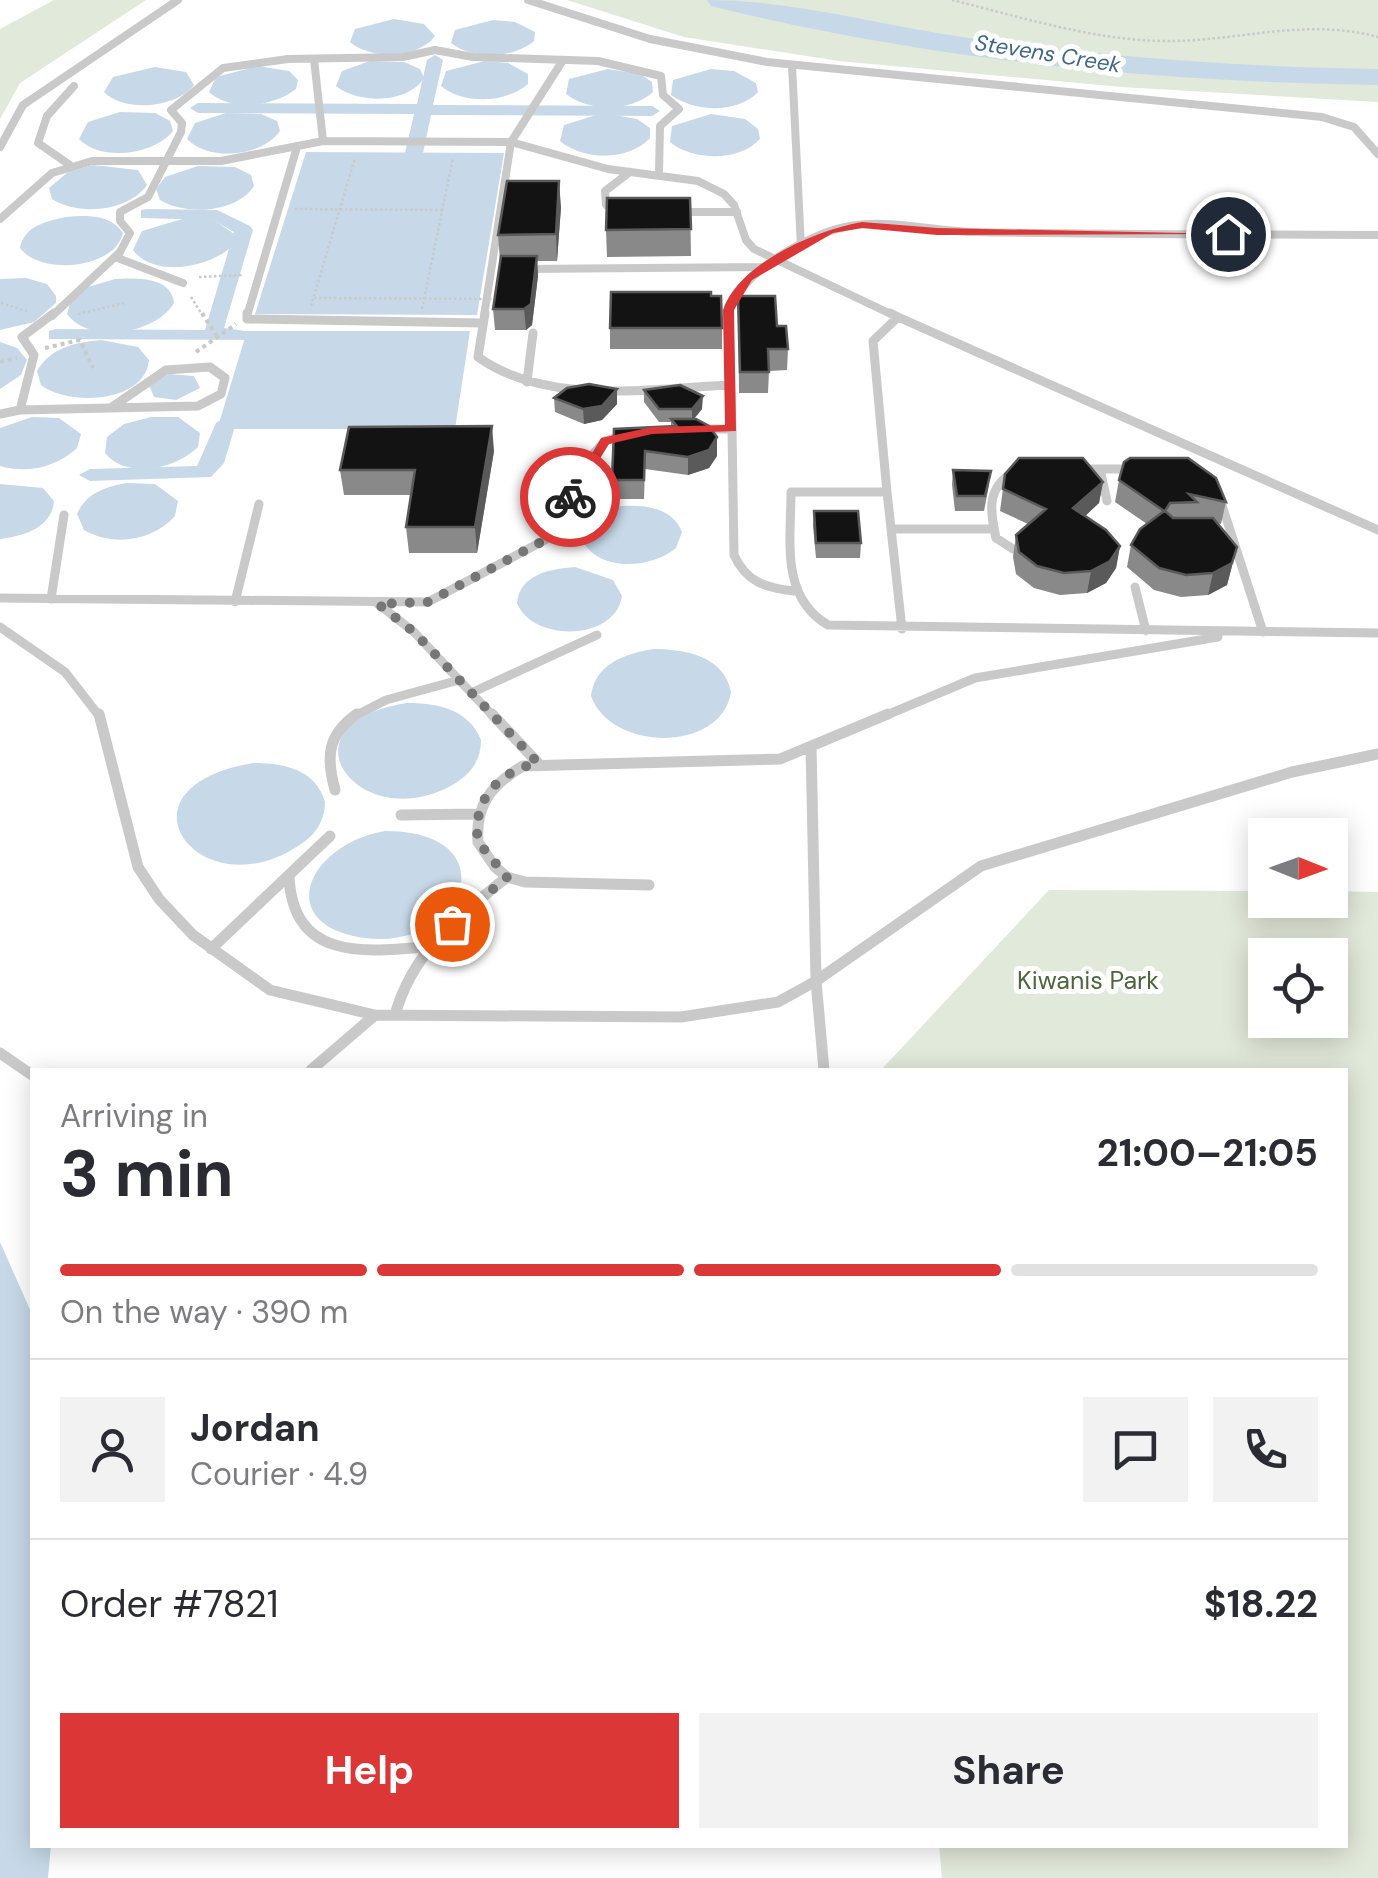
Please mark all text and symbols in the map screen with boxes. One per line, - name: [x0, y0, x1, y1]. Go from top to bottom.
- water label: Stevens Creek: [973, 28, 1124, 79]
- pin: [1186, 192, 1271, 277]
- icon: home: [1201, 207, 1256, 262]
- courier: [520, 447, 620, 547]
- icon: bike: [543, 470, 598, 525]
- north arrow: [1248, 818, 1348, 918]
- map controls: [1248, 818, 1348, 1038]
- pin: [410, 882, 495, 967]
- icon: bag: [425, 897, 480, 952]
- button: locate: [1248, 938, 1348, 1038]
- park label: Kiwanis Park: [1017, 964, 1159, 997]
- text: Arriving in: [60, 1095, 208, 1137]
- text: 21:00–21:05: [1097, 1128, 1318, 1178]
- text: 3 min: [60, 1132, 234, 1216]
- text: On the way · 390 m: [60, 1291, 348, 1333]
- button: person: [60, 1397, 165, 1502]
- button: chat: [1083, 1397, 1188, 1502]
- button: phone: [1213, 1397, 1318, 1502]
- text: Jordan: [190, 1403, 320, 1453]
- text: Courier · 4.9: [190, 1453, 368, 1495]
- text: Order #7821: [60, 1579, 279, 1629]
- text: $18.22: [1204, 1579, 1318, 1629]
- button: Help: [60, 1713, 679, 1828]
- button: Share: [699, 1713, 1318, 1828]

